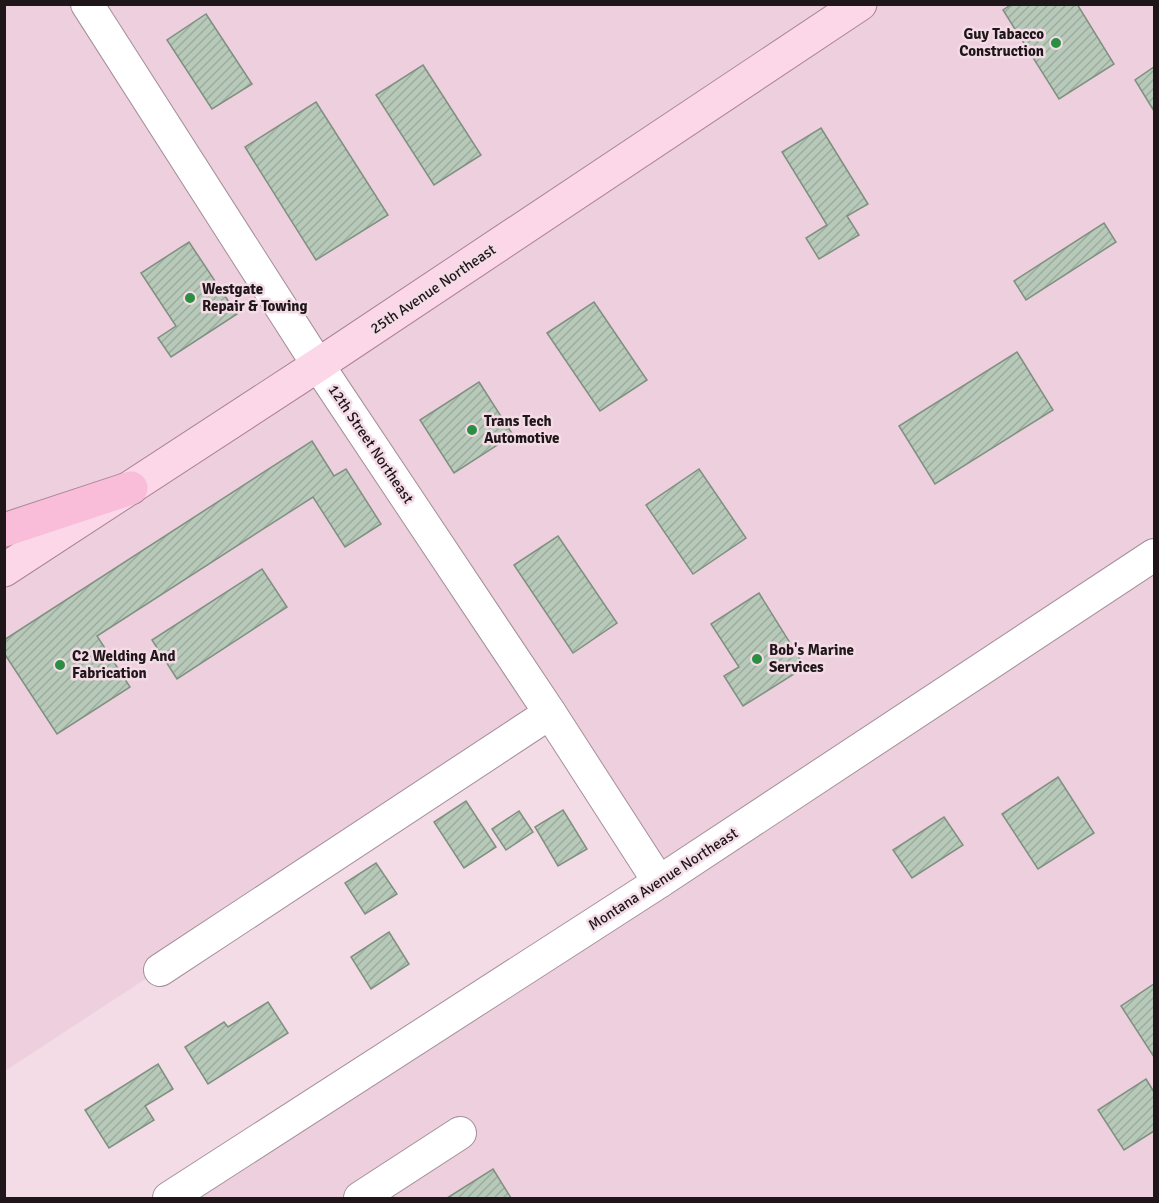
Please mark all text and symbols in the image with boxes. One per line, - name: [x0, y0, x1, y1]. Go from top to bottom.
- place label: Guy Tabacco Construction: [959, 25, 1044, 60]
- marker: Guy Tabacco Construction: [1049, 36, 1063, 50]
- street label: 25th Avenue Northeast: [367, 240, 499, 338]
- place label: Westgate Repair & Towing: [202, 280, 308, 315]
- marker: Westgate Repair & Towing: [183, 291, 197, 305]
- street label: 12th Street Northeast: [325, 381, 417, 507]
- place label: Trans Tech Automotive: [484, 412, 559, 447]
- marker: Trans Tech Automotive: [465, 423, 479, 437]
- place label: Bob's Marine Services: [769, 641, 854, 676]
- place label: C2 Welding And Fabrication: [72, 647, 176, 682]
- marker: Bob's Marine Services: [750, 652, 764, 666]
- marker: C2 Welding And Fabrication: [53, 658, 67, 672]
- street label: Montana Avenue Northeast: [585, 824, 741, 934]

